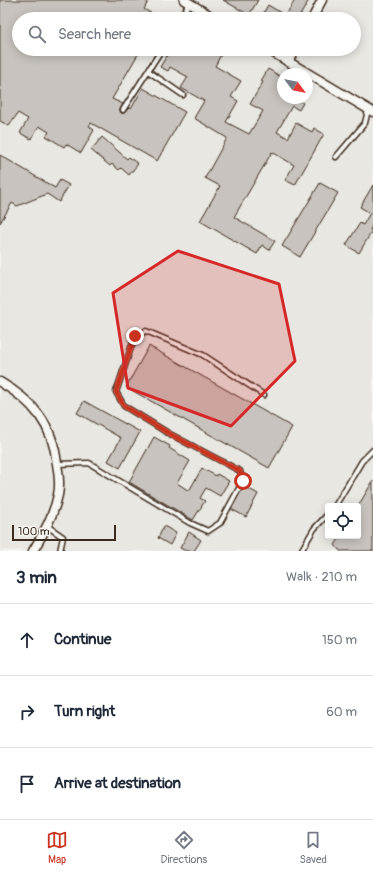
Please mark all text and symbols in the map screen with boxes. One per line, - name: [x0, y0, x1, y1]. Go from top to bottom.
- search box: [12, 12, 361, 56]
- icon: search: [26, 23, 48, 45]
- text: Search here: [58, 25, 131, 44]
- north arrow: [277, 68, 313, 104]
- route end: [126, 327, 144, 345]
- route start: [234, 472, 252, 490]
- map controls: [325, 503, 361, 539]
- button: locate: [325, 503, 361, 539]
- scale bar: [12, 523, 116, 542]
- text: 100 m: [18, 525, 49, 538]
- text: 3 min: [16, 567, 57, 588]
- text: Walk · 210 m: [286, 569, 357, 585]
- icon: ahead: [16, 629, 38, 651]
- text: Continue: [54, 630, 112, 649]
- text: 150 m: [322, 632, 357, 648]
- icon: right: [16, 701, 38, 723]
- text: Turn right: [54, 702, 115, 721]
- text: 60 m: [326, 704, 357, 720]
- icon: arrive: [16, 773, 38, 795]
- text: Arrive at destination: [54, 774, 181, 793]
- tab: Map: [46, 829, 68, 866]
- tab: Directions: [160, 829, 207, 866]
- tab: Saved: [300, 829, 327, 866]

